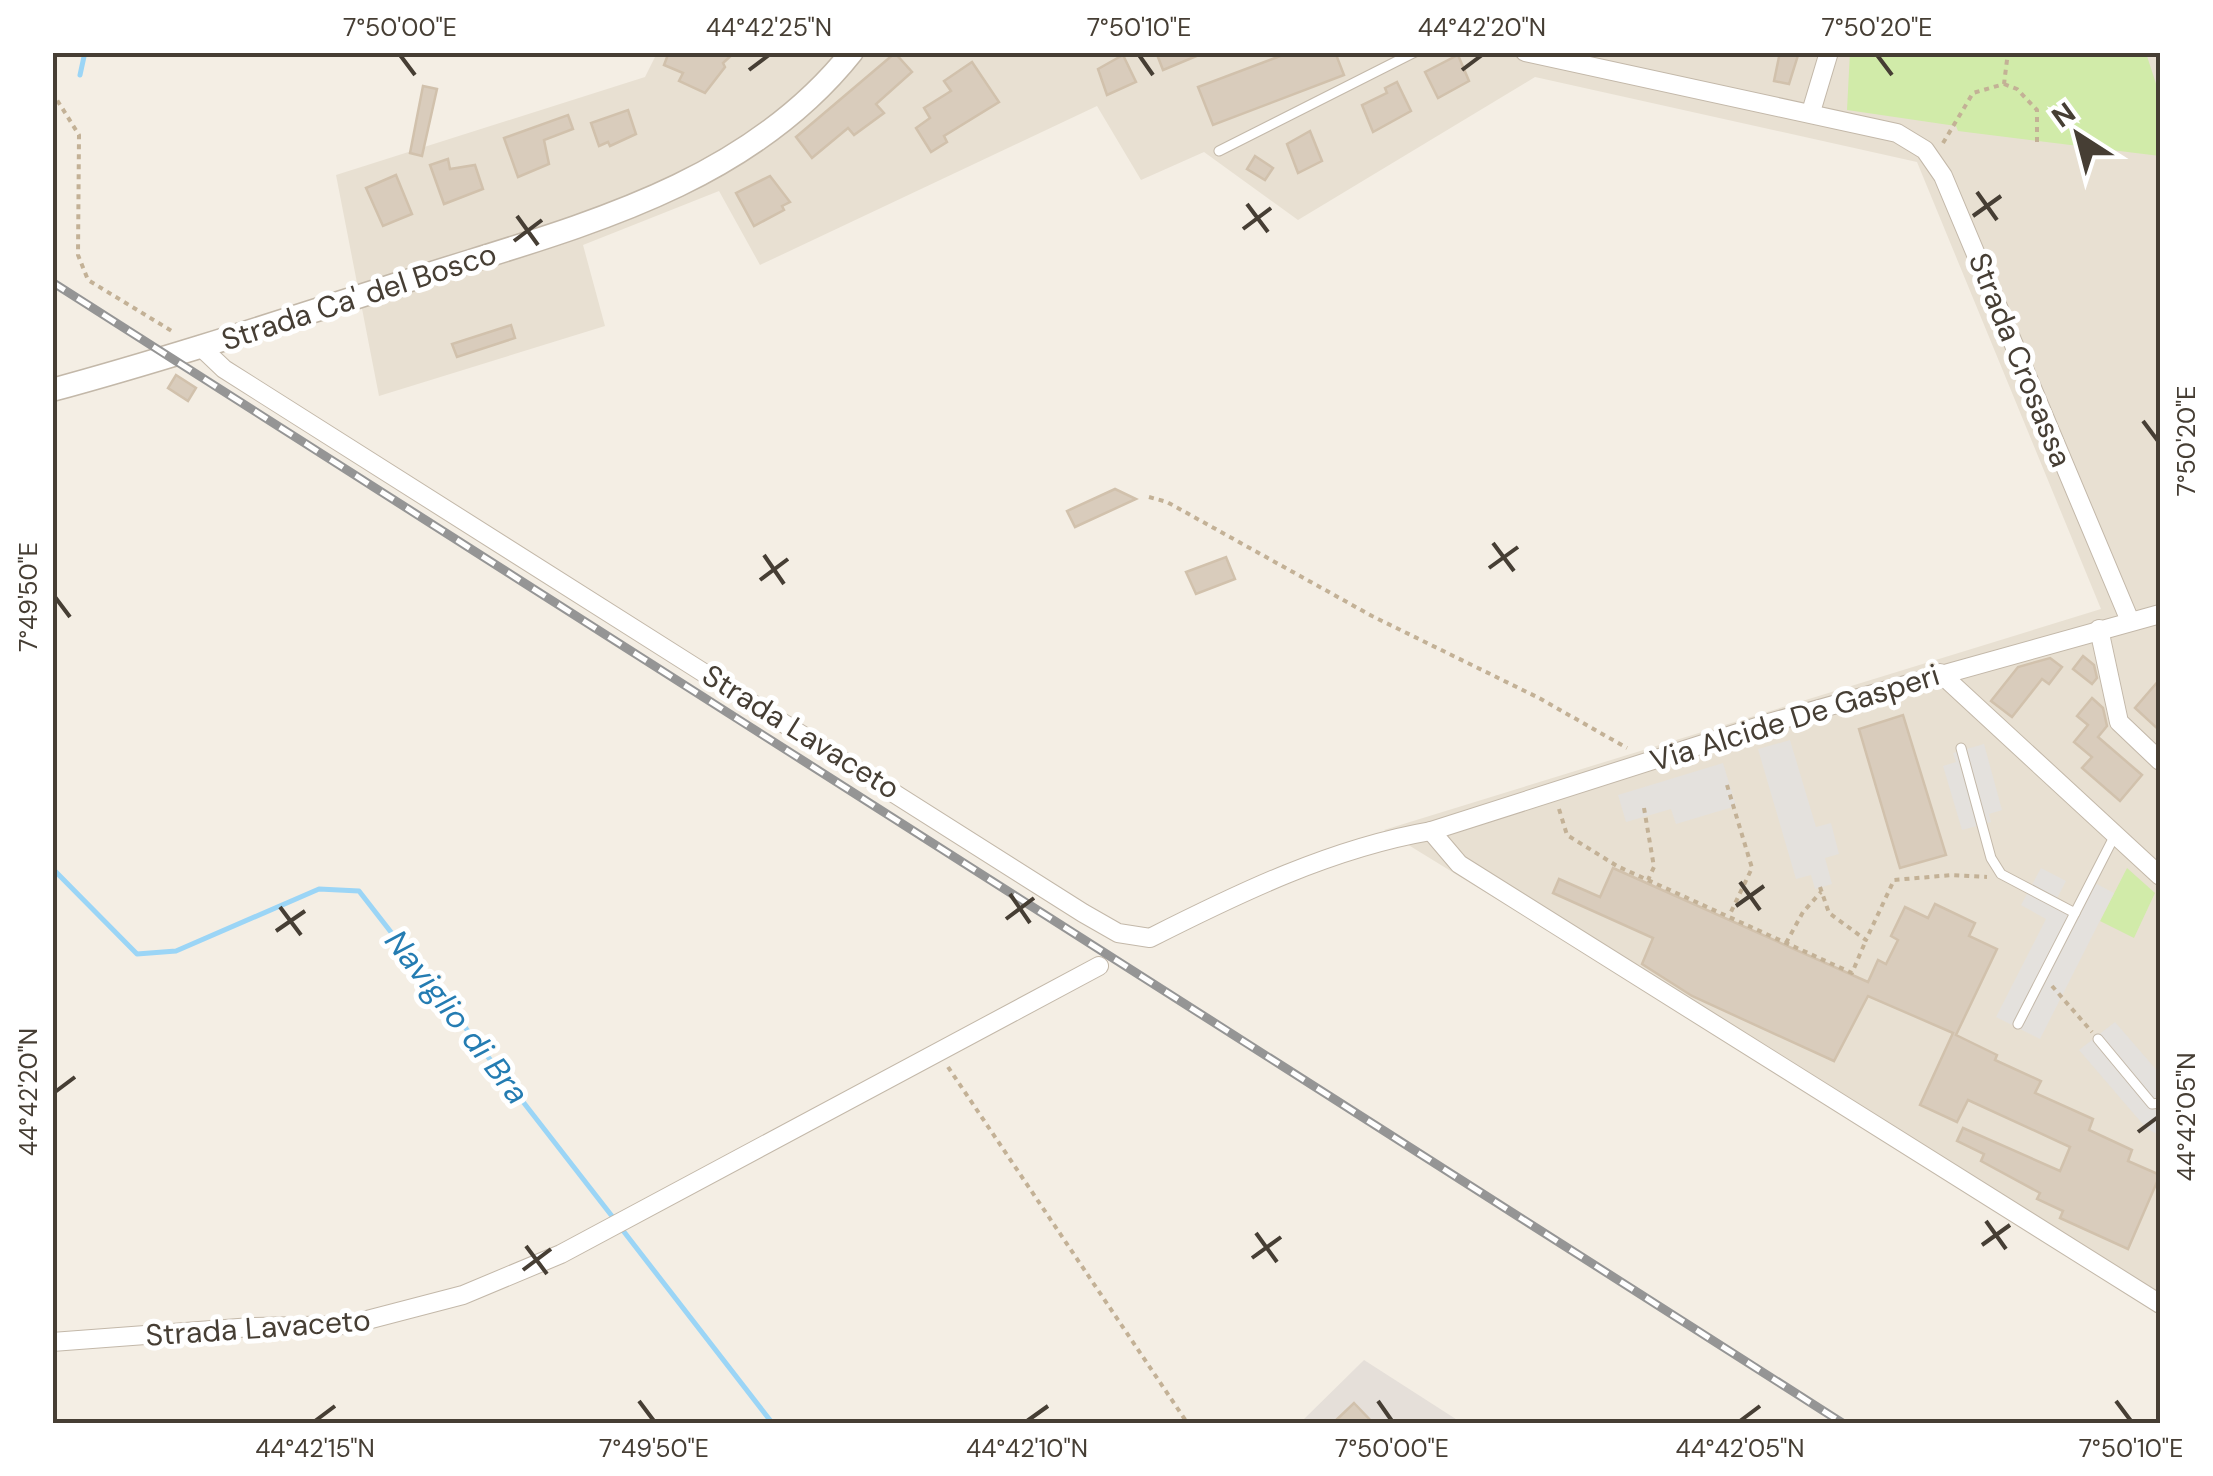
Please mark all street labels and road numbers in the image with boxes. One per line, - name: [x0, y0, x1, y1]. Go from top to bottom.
- street label: Strada Ca' del Bosco: [216, 234, 501, 359]
- street label: Strada Crosassa: [1960, 247, 2081, 473]
- street label: Strada Lavaceto: [695, 655, 907, 808]
- street label: Via Alcide De Gasperi: [1646, 655, 1944, 780]
- street label: Strada Lavaceto: [144, 1300, 372, 1355]

